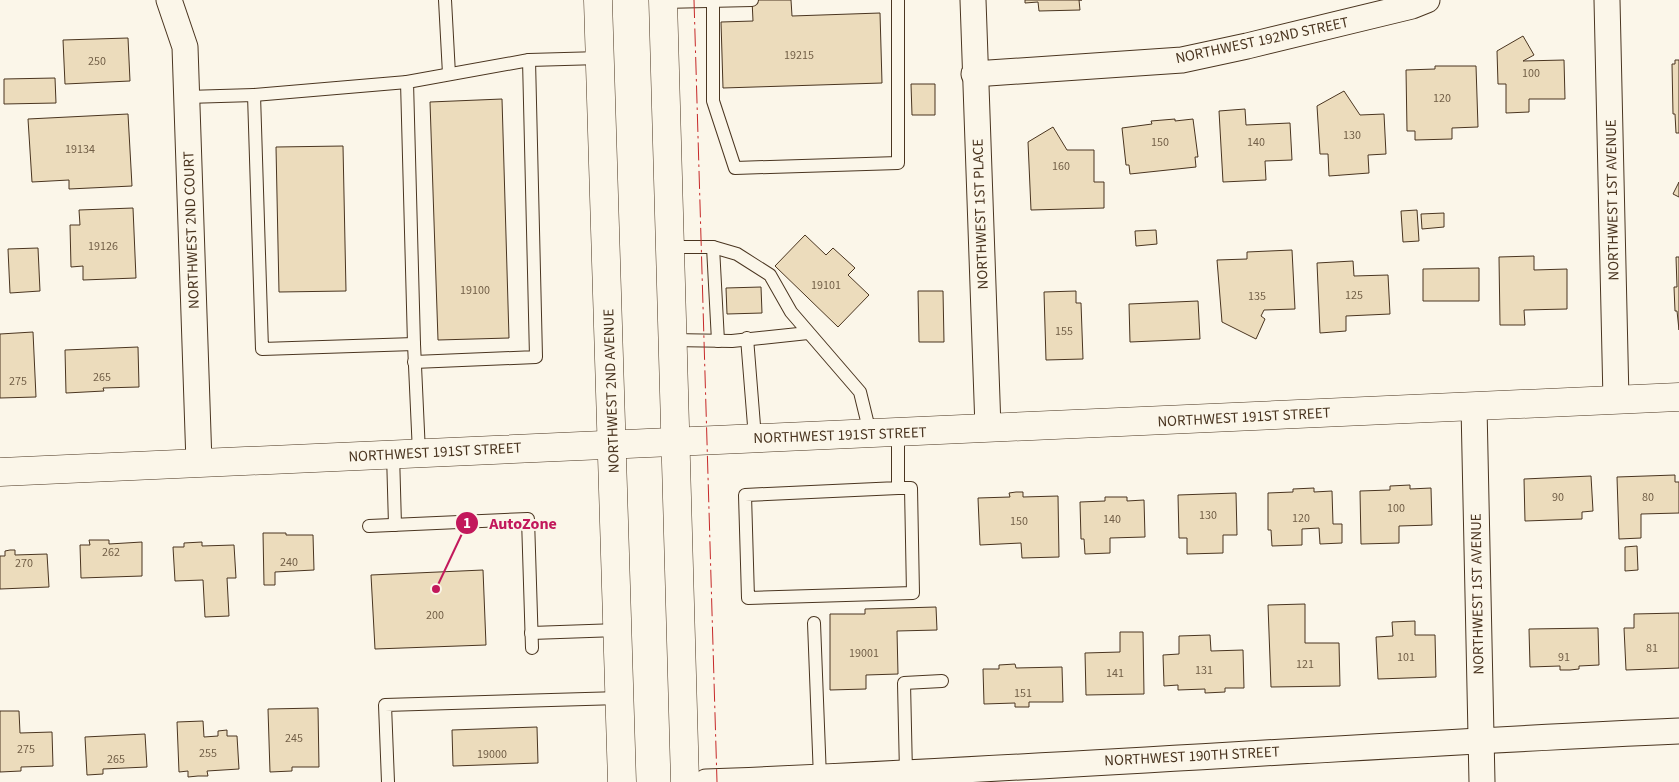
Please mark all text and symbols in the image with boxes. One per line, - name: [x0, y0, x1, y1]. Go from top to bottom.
- street label: NORTHWEST 192ND STREET: [1174, 12, 1351, 69]
- house number: 19215: [784, 47, 814, 64]
- house number: 250: [88, 53, 106, 70]
- house number: 100: [1522, 65, 1540, 82]
- house number: 120: [1433, 90, 1451, 107]
- street label: NORTHWEST 1ST AVENUE: [1601, 119, 1624, 281]
- house number: 130: [1343, 127, 1361, 144]
- house number: 150: [1151, 134, 1169, 151]
- house number: 140: [1247, 134, 1265, 151]
- street label: NORTHWEST 1ST PLACE: [967, 138, 994, 290]
- house number: 19134: [65, 141, 95, 158]
- street label: NORTHWEST 2ND COURT: [178, 151, 205, 309]
- house number: 160: [1052, 158, 1070, 175]
- house number: 19126: [88, 238, 118, 255]
- house number: 19101: [811, 277, 841, 294]
- house number: 19100: [460, 282, 490, 299]
- house number: 125: [1345, 287, 1363, 304]
- house number: 135: [1248, 288, 1266, 305]
- street label: NORTHWEST 2ND AVENUE: [598, 308, 625, 474]
- house number: 155: [1055, 323, 1073, 340]
- house number: 265: [93, 369, 111, 386]
- house number: 275: [9, 373, 27, 390]
- street label: NORTHWEST 191ST STREET: [1157, 402, 1331, 433]
- street label: NORTHWEST 191ST STREET: [753, 422, 927, 449]
- street label: NORTHWEST 191ST STREET: [348, 437, 522, 468]
- house number: 90: [1552, 489, 1564, 506]
- house number: 80: [1642, 489, 1654, 506]
- house number: 100: [1387, 500, 1405, 517]
- house number: 130: [1199, 507, 1217, 524]
- callout: AutoZone: [454, 508, 567, 539]
- house number: 120: [1292, 510, 1310, 527]
- house number: 140: [1103, 511, 1121, 528]
- text: 1: [463, 513, 471, 534]
- text: AutoZone: [488, 513, 557, 535]
- house number: 150: [1010, 513, 1028, 530]
- street label: NORTHWEST 1ST AVENUE: [1466, 513, 1489, 675]
- house number: 262: [102, 544, 120, 561]
- house number: 240: [280, 554, 298, 571]
- house number: 270: [15, 555, 33, 572]
- house number: 200: [426, 607, 444, 624]
- house number: 81: [1646, 640, 1658, 657]
- house number: 19001: [849, 645, 879, 662]
- house number: 101: [1397, 649, 1415, 666]
- house number: 91: [1558, 649, 1570, 666]
- house number: 121: [1296, 656, 1314, 673]
- house number: 131: [1195, 662, 1213, 679]
- house number: 141: [1106, 665, 1124, 682]
- house number: 151: [1014, 685, 1032, 702]
- house number: 245: [285, 730, 303, 747]
- house number: 275: [17, 741, 35, 758]
- street label: NORTHWEST 190TH STREET: [1104, 741, 1280, 772]
- house number: 255: [199, 745, 217, 762]
- house number: 19000: [477, 746, 507, 763]
- house number: 265: [107, 751, 125, 768]

